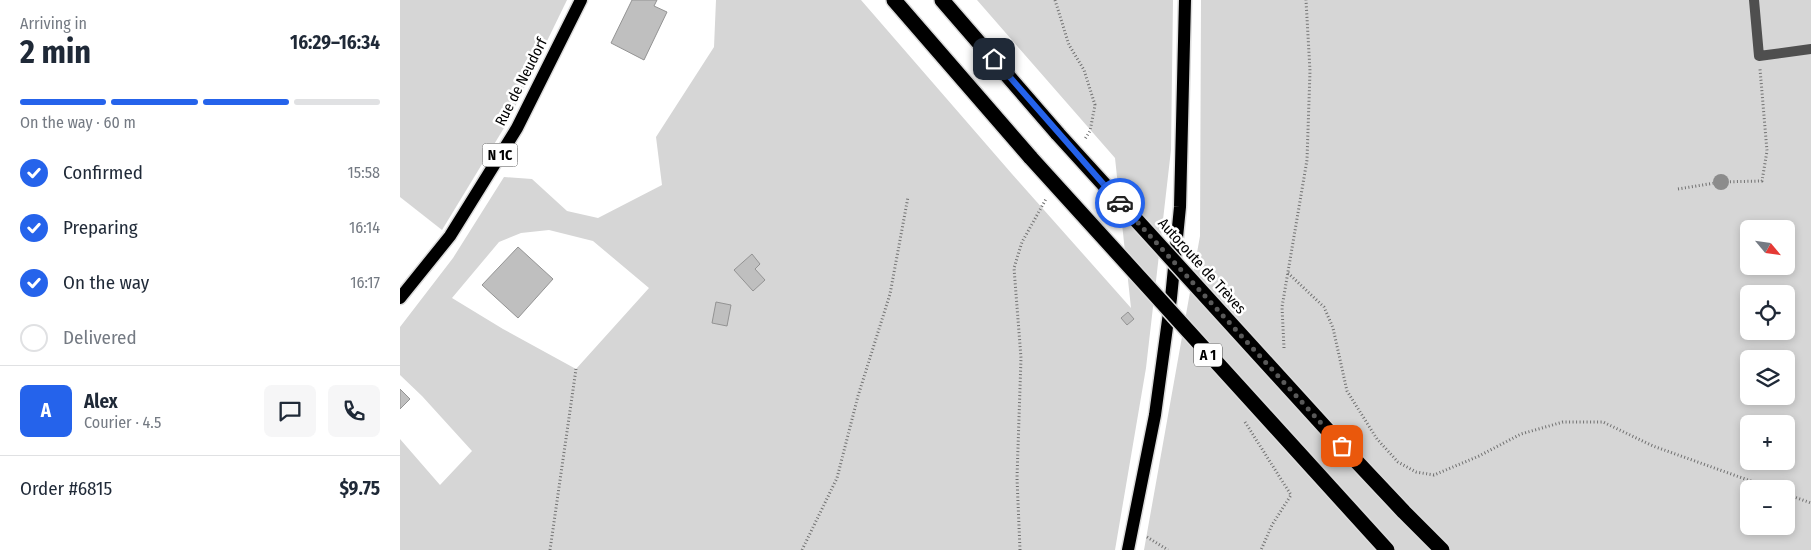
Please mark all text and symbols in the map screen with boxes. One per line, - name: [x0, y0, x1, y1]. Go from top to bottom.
- text: Arriving in: [20, 14, 87, 33]
- text: 16:29–16:34: [290, 31, 380, 54]
- text: 2 min: [20, 33, 91, 71]
- street label: Rue de Neudorf: [491, 34, 551, 129]
- pin: [973, 38, 1015, 80]
- icon: home: [980, 45, 1008, 73]
- text: On the way · 60 m: [20, 113, 136, 132]
- road number: N 1C: [482, 144, 518, 166]
- icon: check: [20, 159, 48, 187]
- text: Confirmed: [63, 161, 143, 184]
- text: 15:58: [348, 163, 380, 182]
- courier: [1095, 178, 1145, 228]
- icon: car: [1106, 189, 1134, 217]
- icon: check: [20, 214, 48, 242]
- street label: Autoroute de Trèves: [1154, 214, 1250, 318]
- text: Preparing: [63, 216, 138, 239]
- text: 16:14: [349, 218, 380, 237]
- north arrow: [1740, 220, 1795, 275]
- map controls: [1740, 220, 1795, 535]
- icon: check: [20, 269, 48, 297]
- text: On the way: [63, 271, 149, 294]
- text: 16:17: [350, 273, 380, 292]
- button: locate: [1740, 285, 1795, 340]
- text: Delivered: [63, 326, 137, 349]
- road number: A 1: [1194, 344, 1222, 366]
- button: layers: [1740, 350, 1795, 405]
- button: chat: [264, 385, 316, 437]
- button: phone: [328, 385, 380, 437]
- text: Alex: [84, 390, 118, 413]
- text: A: [41, 399, 51, 422]
- text: Courier · 4.5: [84, 413, 161, 432]
- button: +: [1740, 415, 1795, 470]
- pin: [1321, 425, 1363, 467]
- icon: bag: [1328, 432, 1356, 460]
- text: Order #6815: [20, 477, 112, 500]
- text: $9.75: [339, 477, 380, 500]
- button: −: [1740, 480, 1795, 535]

